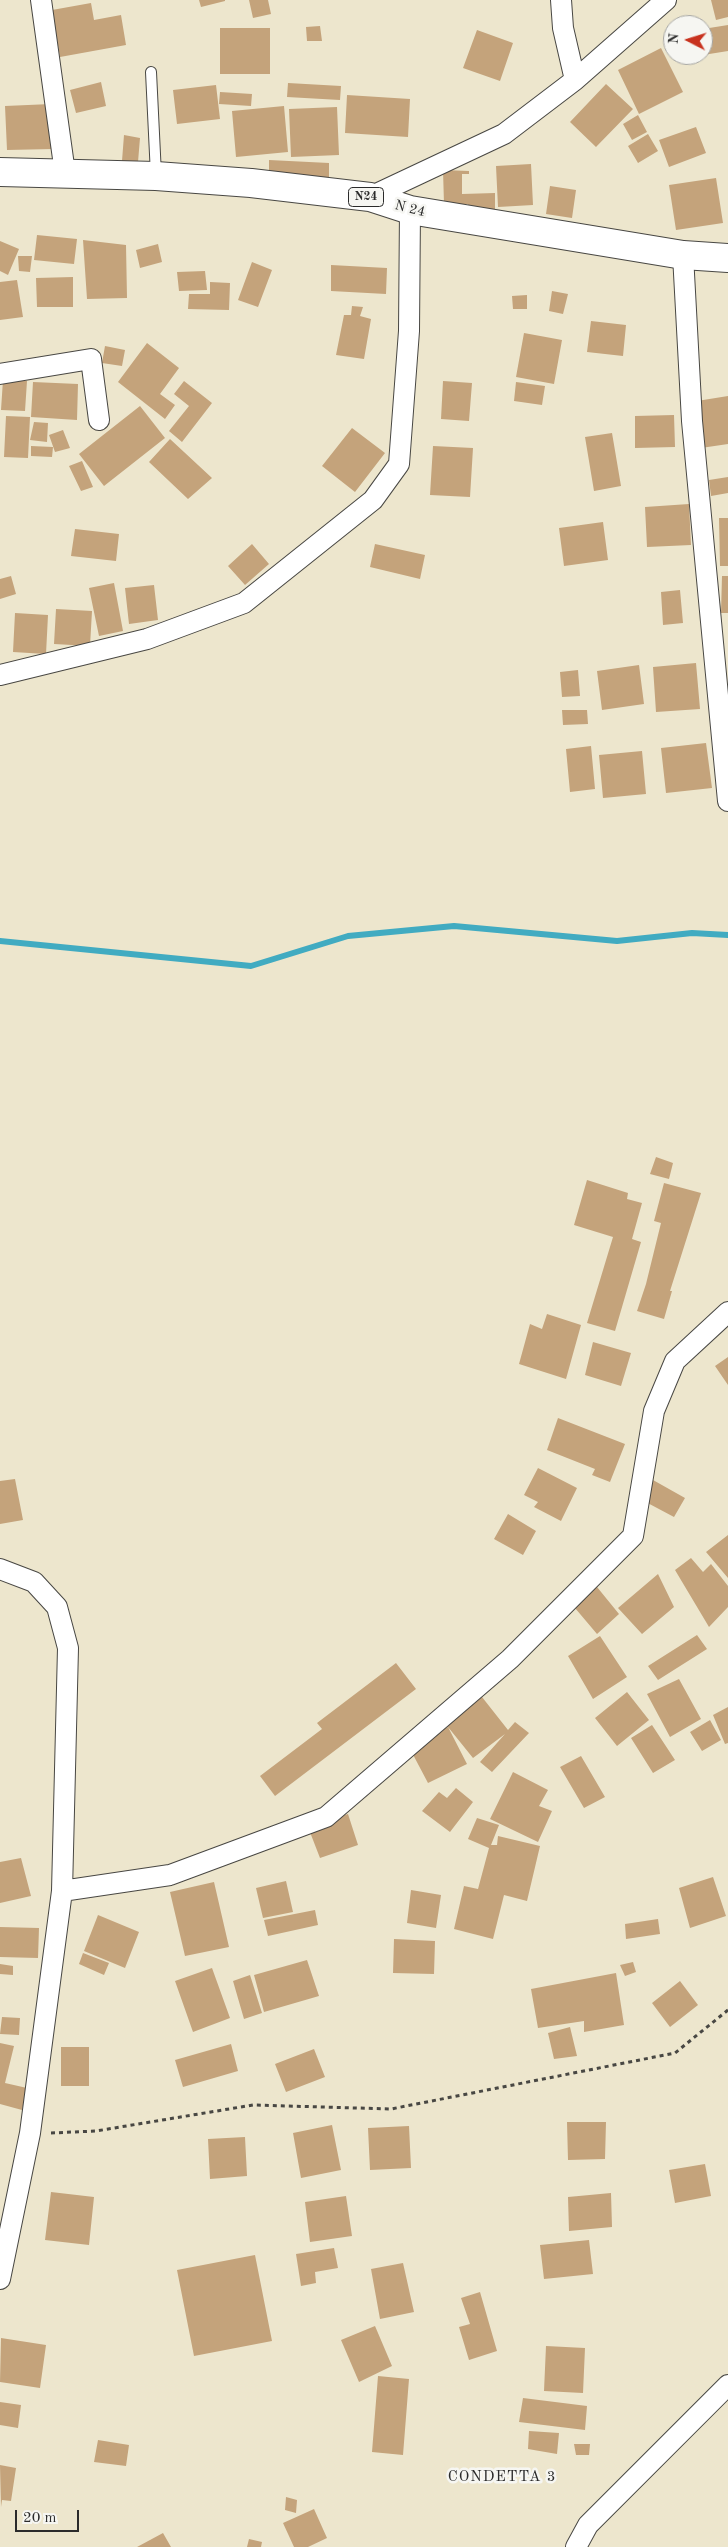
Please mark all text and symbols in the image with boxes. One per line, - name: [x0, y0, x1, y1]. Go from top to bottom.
- north arrow: [663, 15, 713, 65]
- text: N: [667, 33, 681, 45]
- road number: N24: [348, 188, 384, 206]
- street label: N 24: [393, 197, 427, 221]
- district label: СONDETTA 3: [446, 2468, 558, 2486]
- scale bar: [18, 2500, 81, 2532]
- text: 20 m: [23, 2511, 57, 2526]

